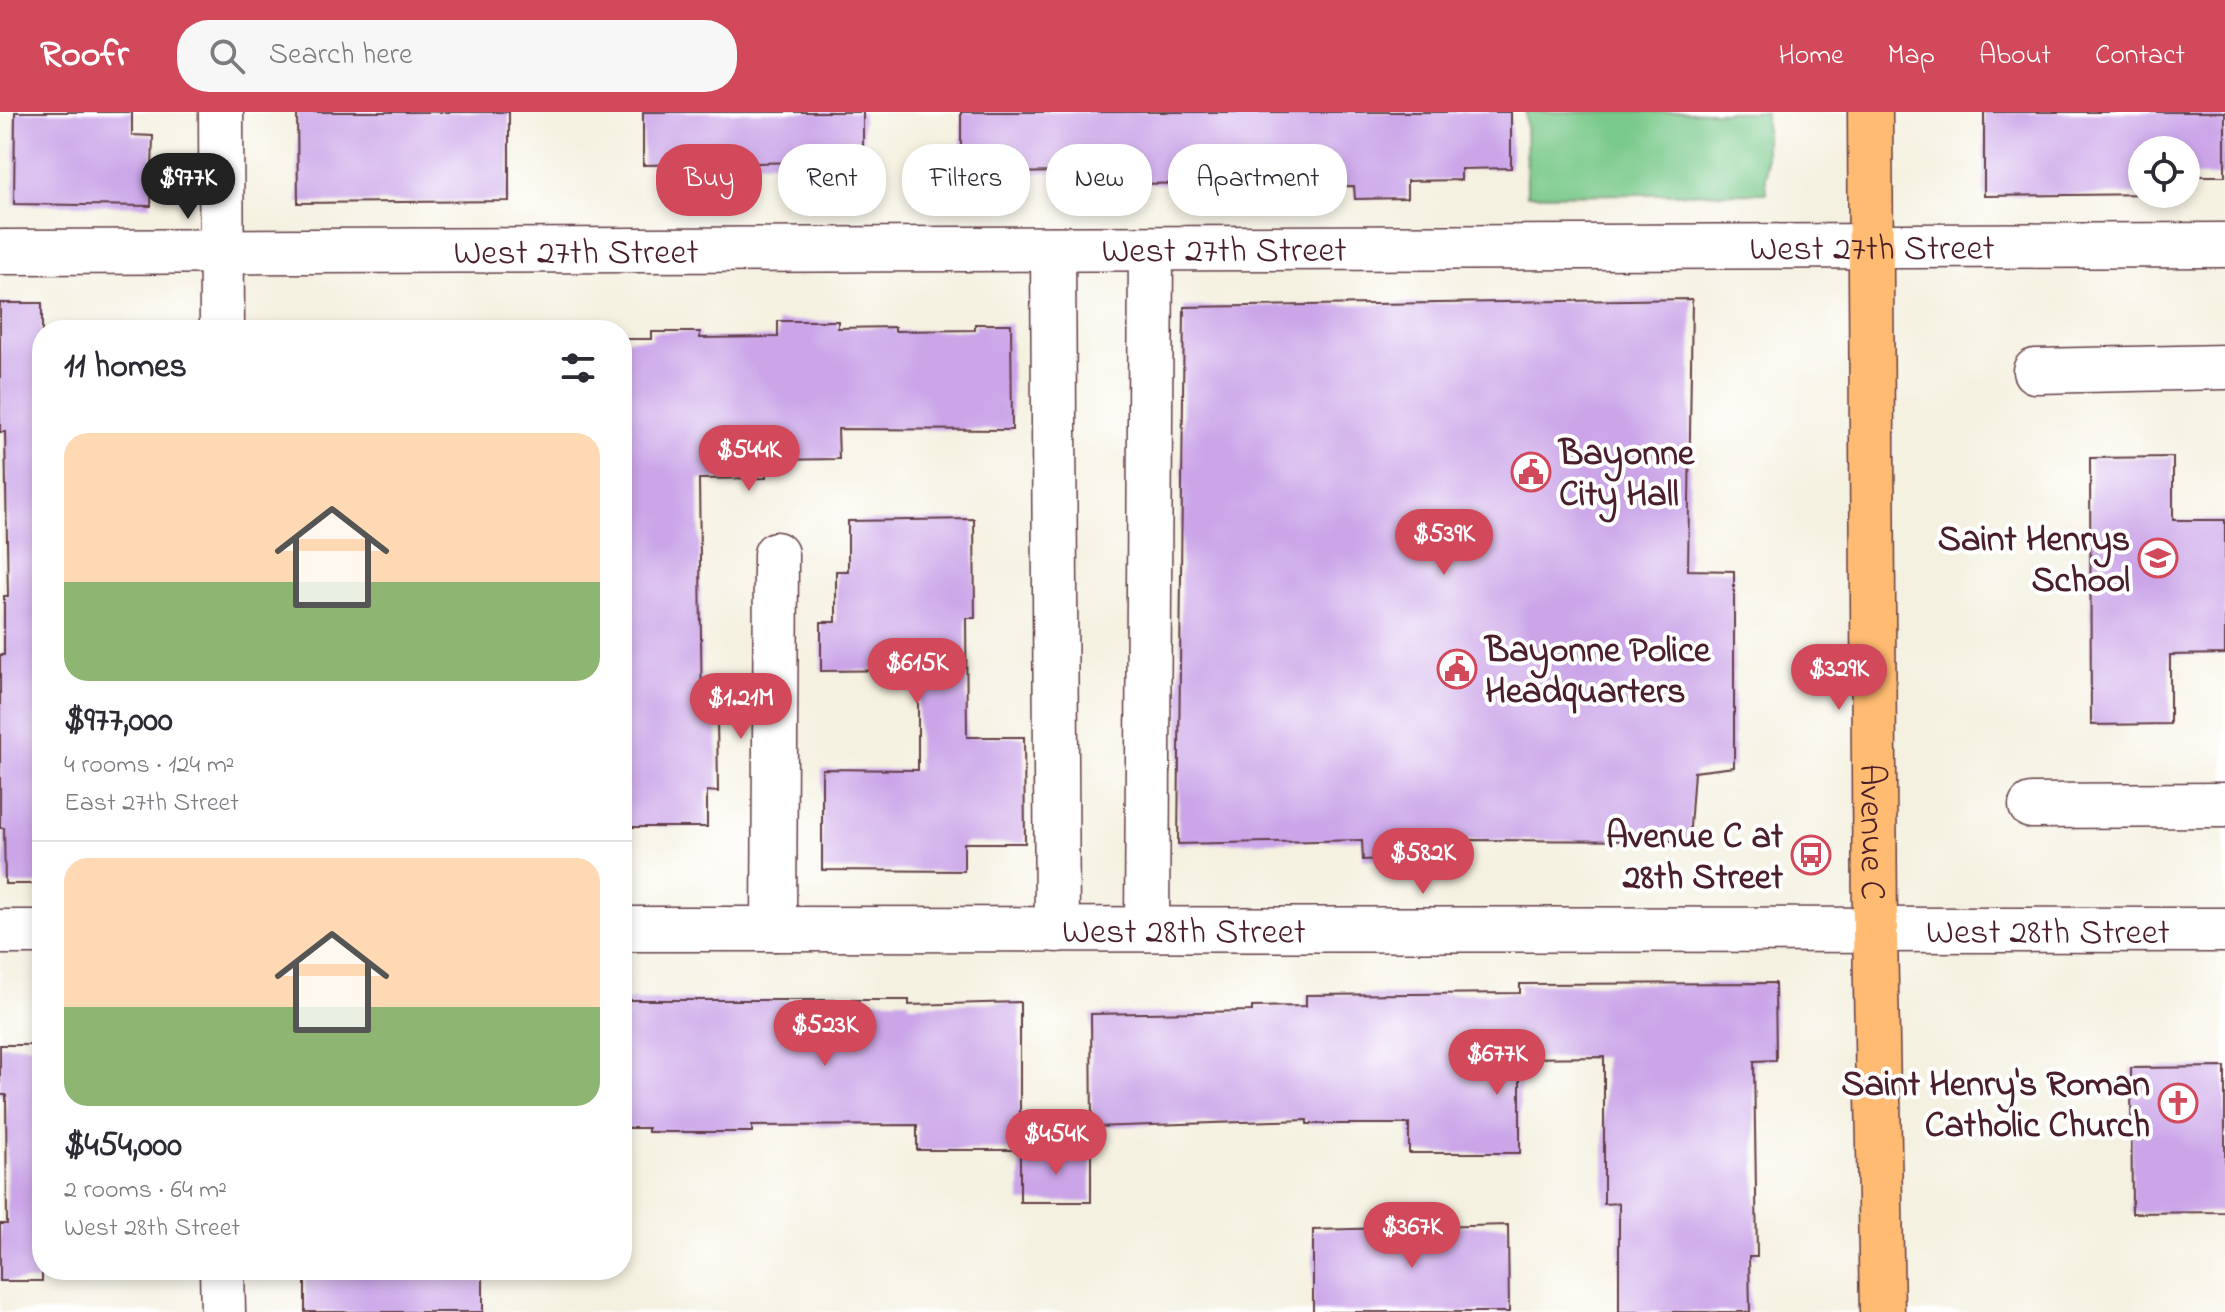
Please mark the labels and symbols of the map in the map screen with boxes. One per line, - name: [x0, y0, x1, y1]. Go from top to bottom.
- pin: $977K: [132, 153, 244, 221]
- street label: West 27th Street: [1749, 224, 1995, 277]
- street label: West 27th Street: [1101, 226, 1347, 280]
- street label: West 27th Street: [453, 228, 699, 282]
- pin: $544K: [693, 425, 805, 493]
- place label: Bayonne City Hall: [1557, 429, 1695, 523]
- public building icon: Bayonne City Hall: [1510, 451, 1552, 493]
- pin: $539K: [1388, 509, 1500, 577]
- place label: Saint Henrys School: [1938, 515, 2130, 609]
- school or university icon: Saint Henrys School: [2137, 537, 2179, 579]
- place label: Bayonne Police Headquarters: [1483, 626, 1711, 720]
- pin: $615K: [861, 638, 973, 706]
- pin: $329K: [1783, 644, 1895, 712]
- public building icon: Bayonne Police Headquarters: [1436, 648, 1478, 690]
- pin: $1.21M: [676, 673, 806, 741]
- street label: Avenue C: [1843, 764, 1897, 900]
- place label: Avenue C at 28th Street: [1606, 812, 1784, 906]
- pin: $582K: [1367, 828, 1479, 896]
- bus stop icon: Avenue C at 28th Street: [1790, 834, 1832, 876]
- street label: West 28th Street: [1062, 907, 1306, 960]
- street label: West 28th Street: [1926, 908, 2170, 961]
- pin: $523K: [769, 1000, 881, 1068]
- pin: $677K: [1441, 1029, 1553, 1097]
- place label: Saint Henry's Roman Catholic Church: [1841, 1060, 2150, 1154]
- church icon: Saint Henry's Roman Catholic Church: [2157, 1082, 2199, 1124]
- pin: $454K: [1000, 1109, 1112, 1177]
- pin: $367K: [1356, 1202, 1468, 1270]

